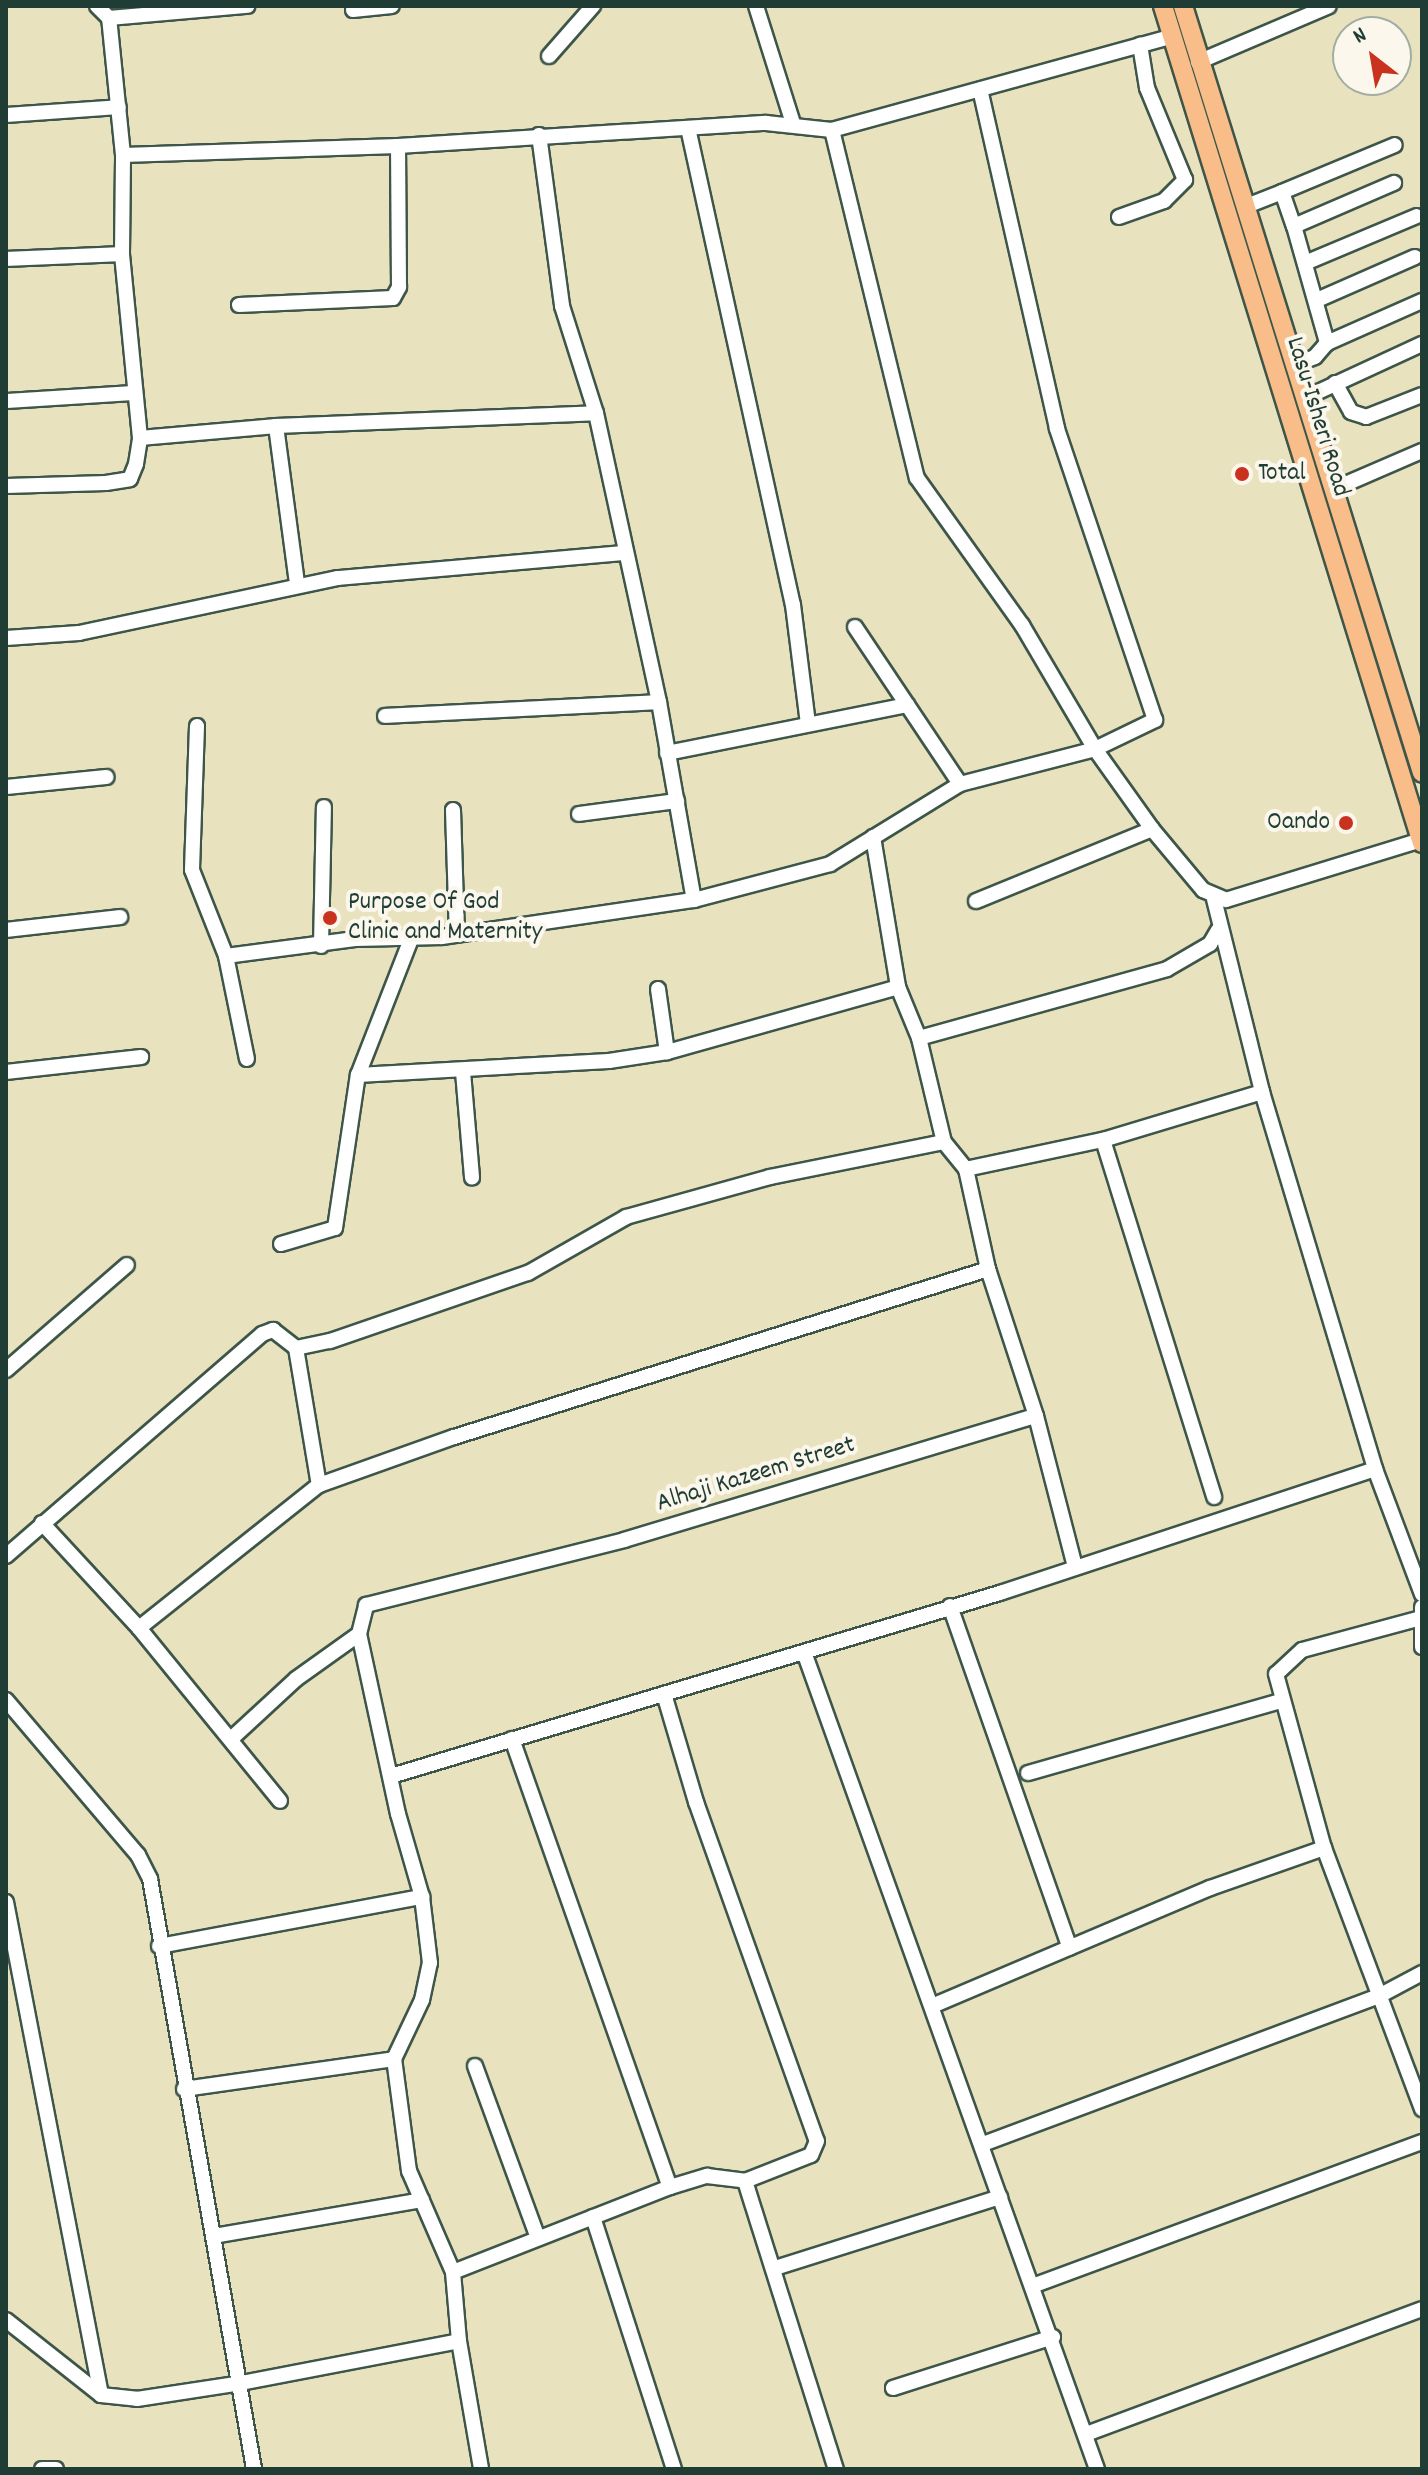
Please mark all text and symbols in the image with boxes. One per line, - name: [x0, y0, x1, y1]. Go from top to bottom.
- north arrow: [1332, 16, 1412, 96]
- text: N: [1348, 21, 1373, 53]
- street label: Lasu-Isheri Road: [1278, 333, 1356, 501]
- place label: Total: [1258, 458, 1306, 490]
- marker: Total: [1233, 465, 1251, 483]
- place label: Oando: [1267, 807, 1330, 839]
- marker: Oando: [1337, 814, 1355, 832]
- place label: Purpose Of God Clinic and Maternity: [348, 887, 542, 948]
- marker: Purpose Of God Clinic and Maternity: [319, 907, 341, 929]
- street label: Alhaji Kazeem Street: [653, 1430, 859, 1520]

